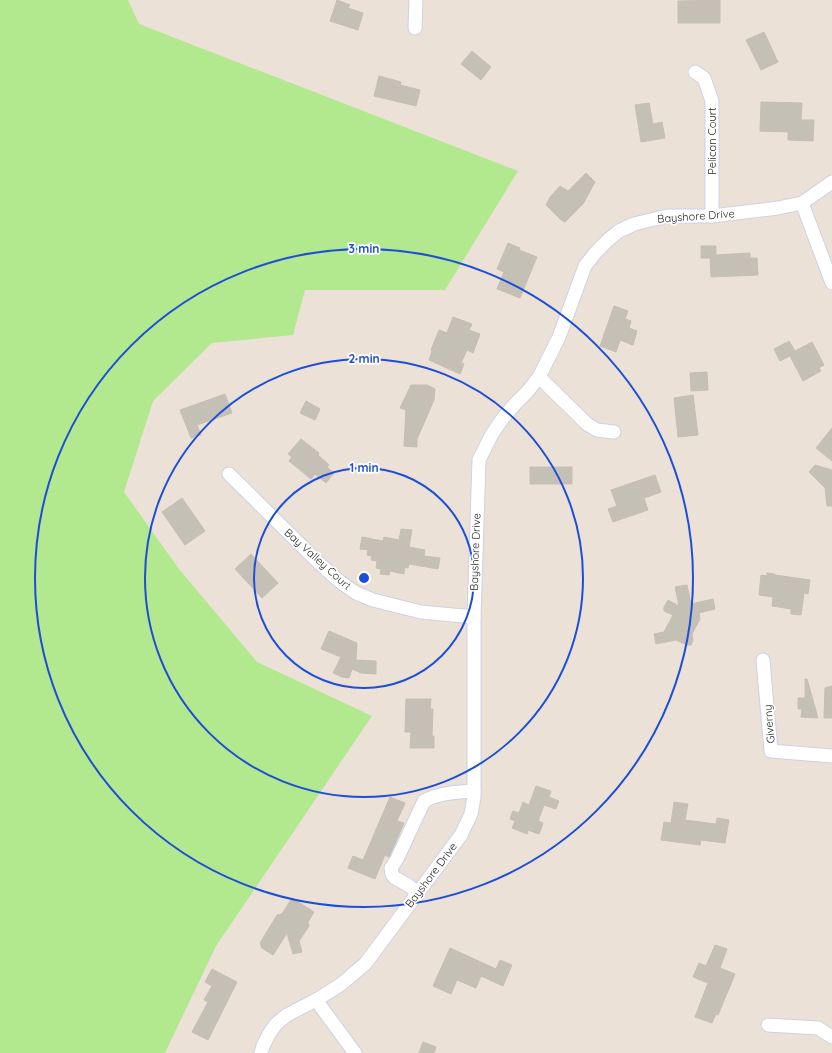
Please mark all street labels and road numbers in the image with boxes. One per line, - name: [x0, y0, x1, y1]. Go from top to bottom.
- street label: Pelican Court: [705, 107, 719, 175]
- street label: Bayshore Drive: [657, 206, 735, 226]
- street label: Bayshore Drive: [467, 513, 483, 591]
- street label: Bay Valley Court: [282, 525, 355, 593]
- street label: Giverny: [760, 704, 778, 744]
- street label: Bayshore Drive: [402, 840, 460, 910]

